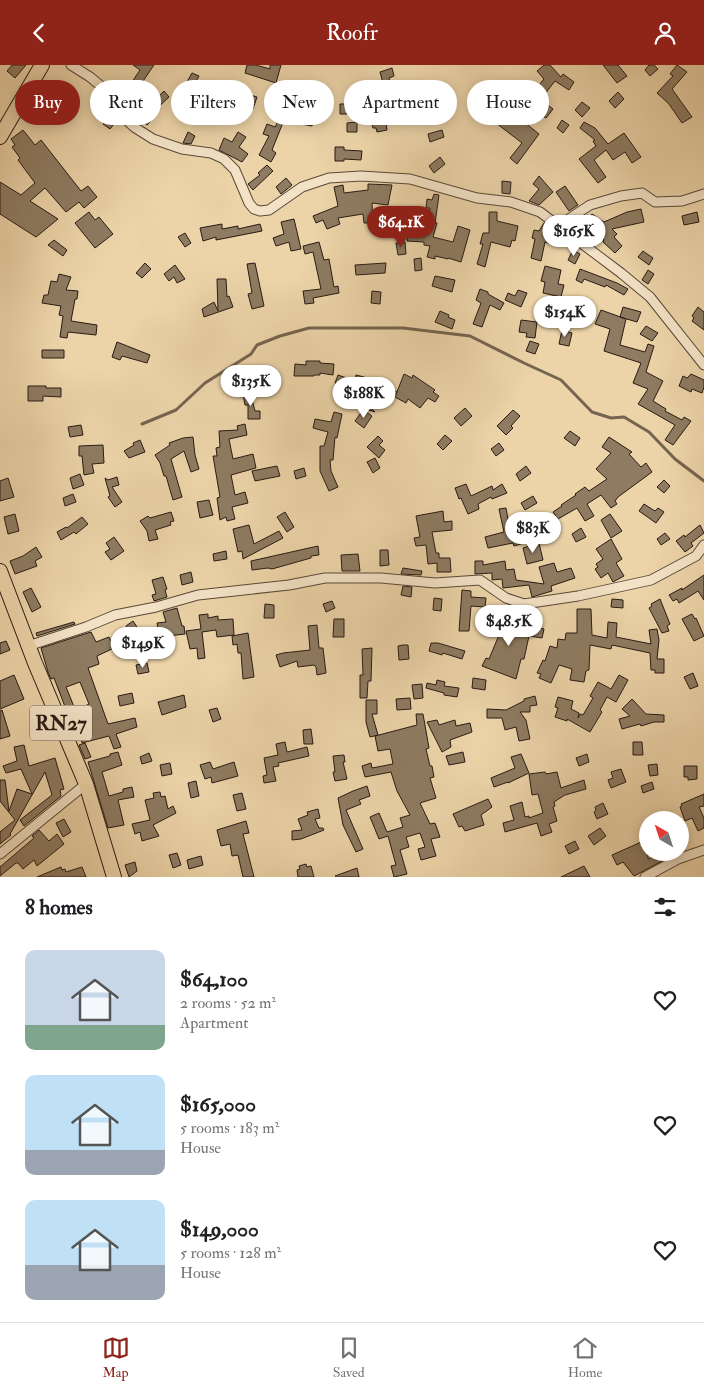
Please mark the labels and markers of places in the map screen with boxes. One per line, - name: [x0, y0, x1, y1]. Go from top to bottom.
- pin: $64.1K: [360, 205, 442, 248]
- pin: $165K: [539, 215, 609, 257]
- pin: $154K: [530, 295, 600, 338]
- pin: $135K: [216, 365, 286, 407]
- pin: $188K: [329, 377, 399, 419]
- pin: $83K: [503, 511, 563, 554]
- pin: $48.5K: [468, 605, 550, 647]
- pin: $149K: [108, 627, 178, 669]

